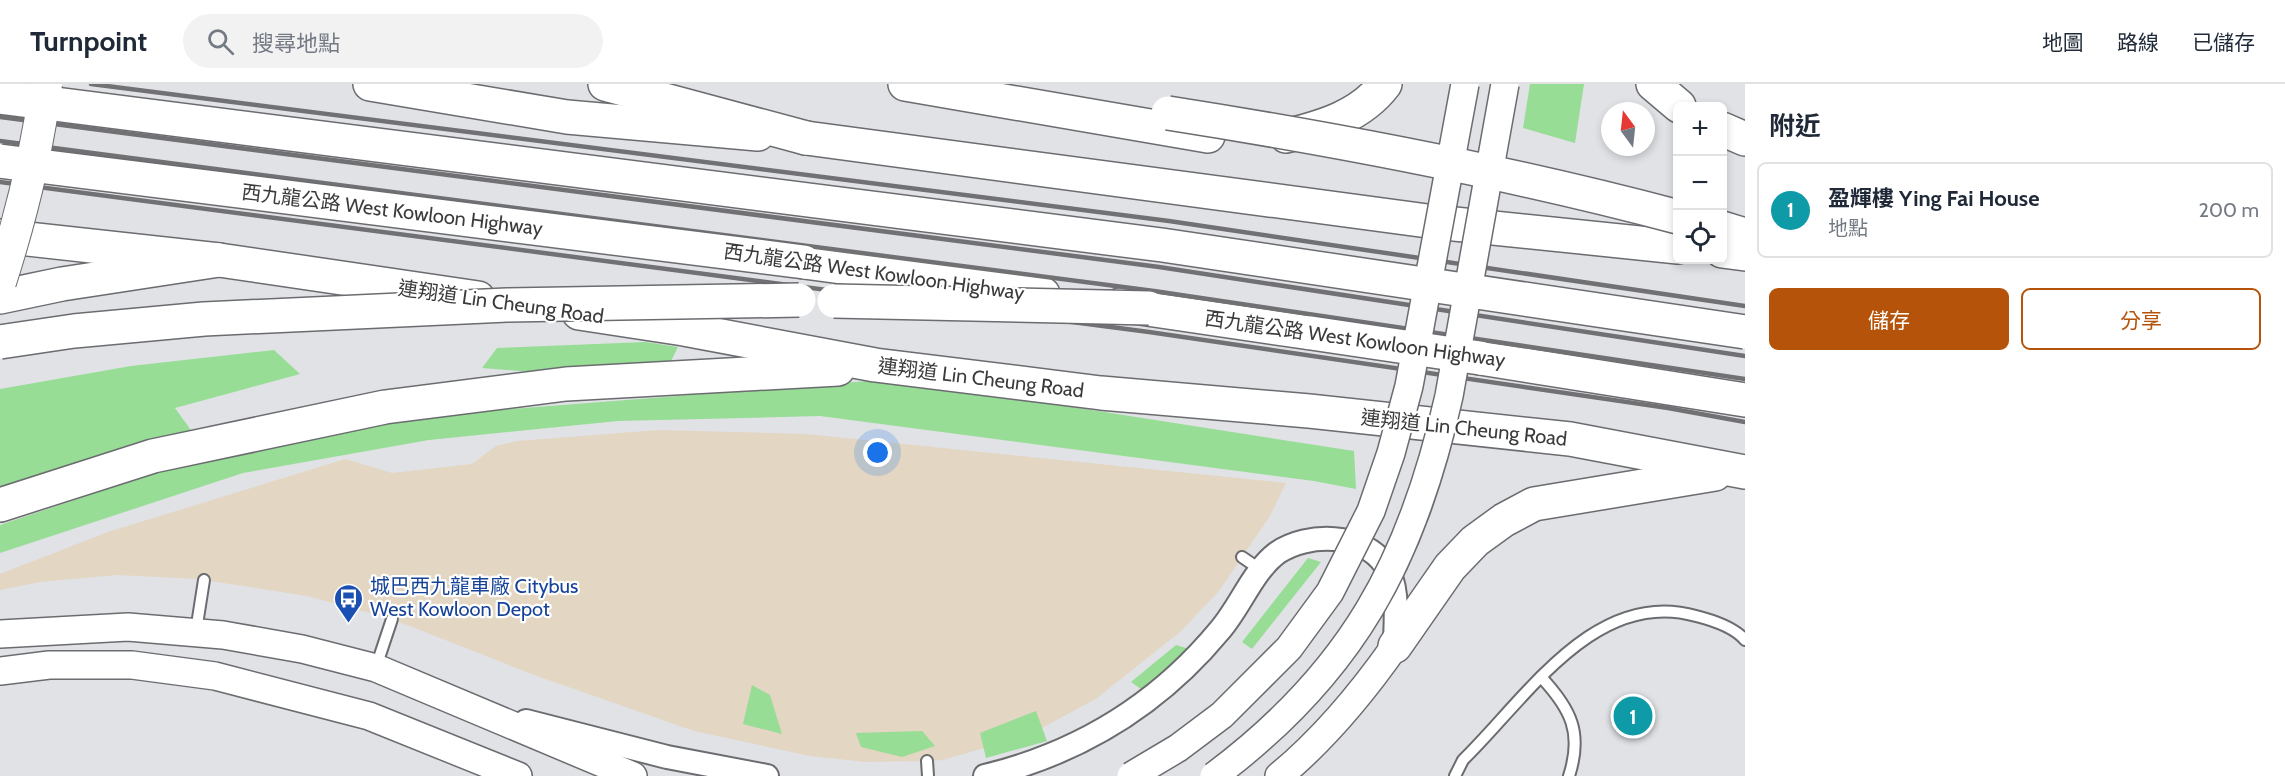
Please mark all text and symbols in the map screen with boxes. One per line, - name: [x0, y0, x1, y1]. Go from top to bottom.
- search box: [183, 14, 603, 68]
- text: Turnpoint: [30, 24, 147, 58]
- icon: search: [204, 25, 237, 58]
- text: 搜尋地點: [252, 30, 340, 57]
- text: 地圖: [2042, 30, 2084, 55]
- text: 路線: [2117, 30, 2159, 55]
- text: 已儲存: [2192, 30, 2255, 55]
- north arrow: [1601, 102, 1655, 156]
- map controls: [1673, 102, 1727, 264]
- button: +: [1673, 102, 1727, 156]
- text: 附近: [1769, 110, 1821, 142]
- button: −: [1673, 156, 1727, 210]
- street label: 西九龍公路 West Kowloon Highway: [240, 180, 544, 240]
- text: 盈輝樓 Ying Fai House: [1828, 185, 2040, 212]
- text: 1: [1787, 198, 1794, 222]
- text: 200 m: [2199, 198, 2259, 222]
- button: locate: [1673, 210, 1727, 264]
- text: 地點: [1828, 216, 1868, 240]
- street label: 西九龍公路 West Kowloon Highway: [722, 239, 1026, 305]
- street label: 連翔道 Lin Cheung Road: [397, 276, 605, 328]
- button: 儲存: [1769, 288, 2009, 350]
- button: 分享: [2021, 288, 2261, 350]
- street label: 西九龍公路 West Kowloon Highway: [1203, 306, 1507, 372]
- street label: 連翔道 Lin Cheung Road: [877, 353, 1085, 403]
- street label: 連翔道 Lin Cheung Road: [1360, 405, 1568, 451]
- your location: [863, 438, 892, 467]
- place label: 城巴西九龍車廠 Citybus West Kowloon Depot: [370, 574, 578, 621]
- bus stop icon: 城巴西九龍車廠 Citybus West Kowloon Depot: [333, 582, 365, 624]
- pin: 1: [1614, 694, 1652, 738]

